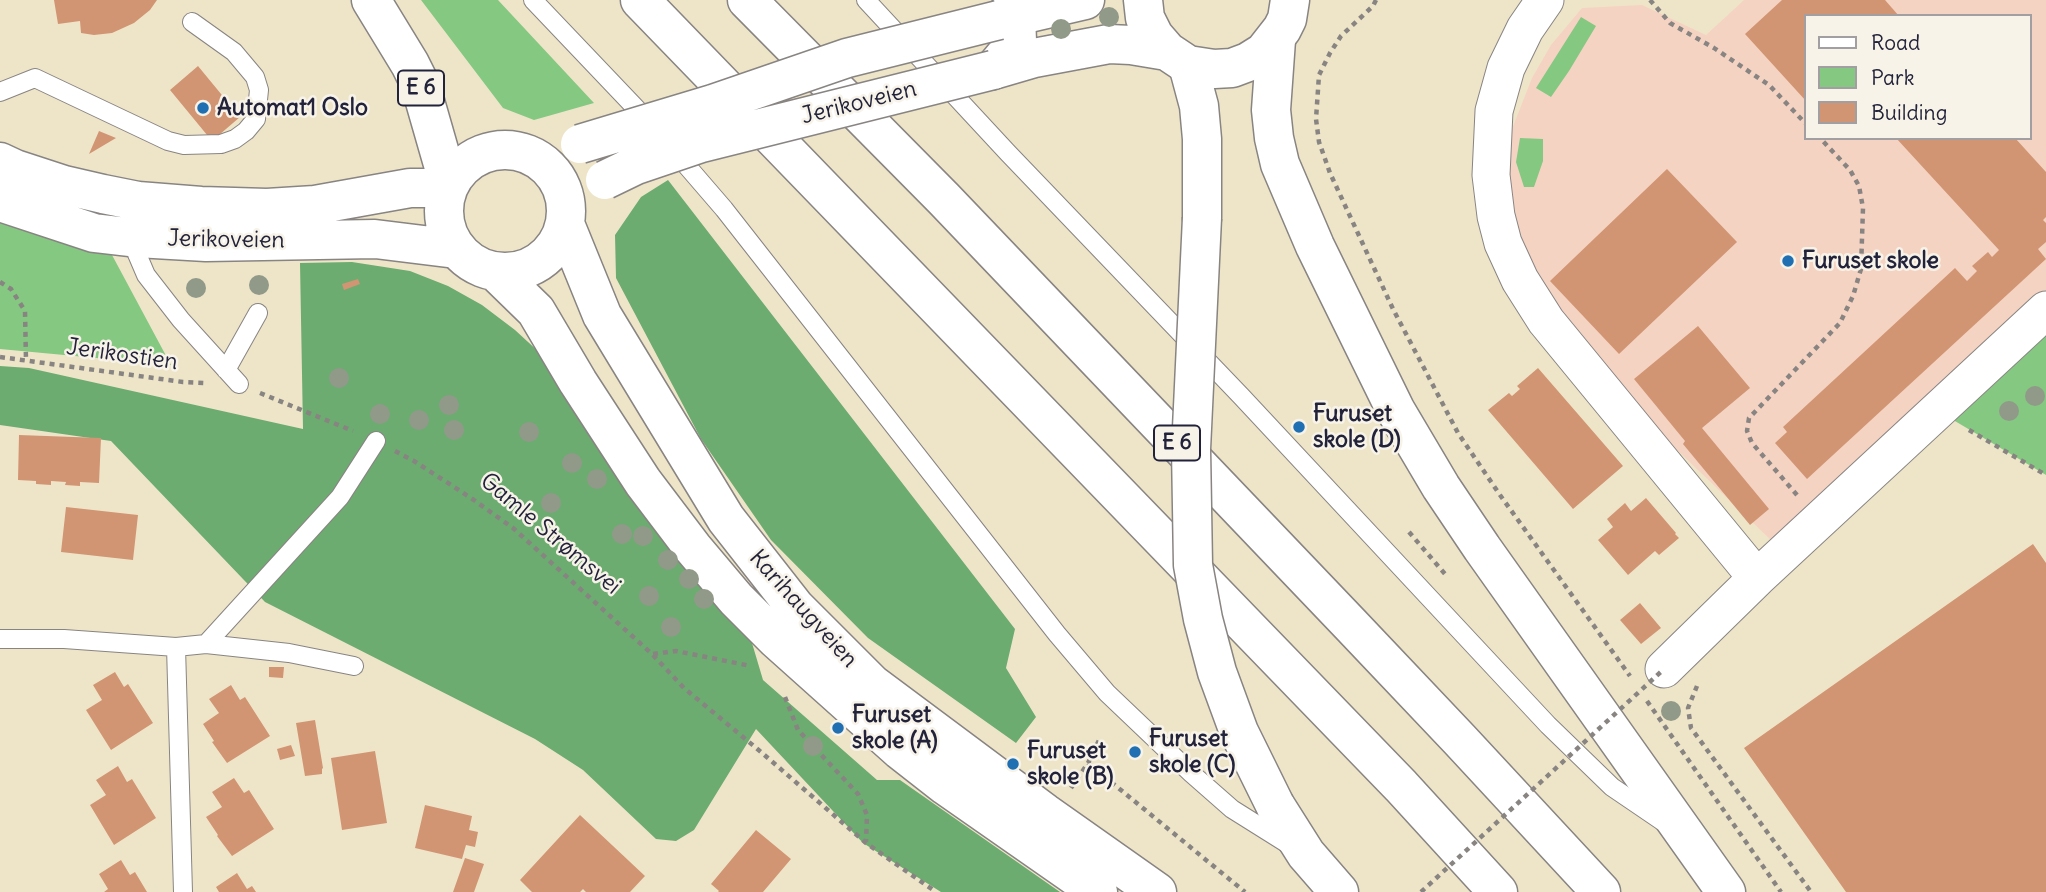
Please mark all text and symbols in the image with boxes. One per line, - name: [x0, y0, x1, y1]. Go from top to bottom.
- legend: [1804, 14, 2032, 140]
- text: Road: [1871, 29, 1920, 56]
- text: Park: [1871, 64, 1914, 91]
- road number: E 6: [398, 70, 444, 106]
- street label: Jerikoveien: [799, 75, 919, 131]
- place label: Automat1 Oslo: [217, 94, 368, 122]
- text: Building: [1871, 99, 1947, 126]
- marker: Automat1 Oslo: [195, 100, 211, 116]
- street label: Jerikoveien: [167, 225, 285, 255]
- place label: Furuset skole: [1802, 247, 1939, 275]
- marker: Furuset skole: [1780, 253, 1796, 269]
- street label: Jerikostien: [65, 334, 179, 376]
- place label: Furuset skole (D): [1313, 400, 1401, 454]
- marker: Furuset skole (D): [1291, 419, 1307, 435]
- road number: E 6: [1154, 426, 1200, 460]
- street label: Gamle Strømsvei: [474, 467, 626, 601]
- street label: Karihaugveien: [743, 545, 863, 673]
- place label: Furuset skole (A): [852, 701, 938, 755]
- marker: Furuset skole (A): [830, 720, 846, 736]
- place label: Furuset skole (C): [1149, 725, 1236, 779]
- place label: Furuset skole (B): [1027, 737, 1114, 791]
- marker: Furuset skole (C): [1127, 744, 1143, 760]
- marker: Furuset skole (B): [1005, 756, 1021, 772]

